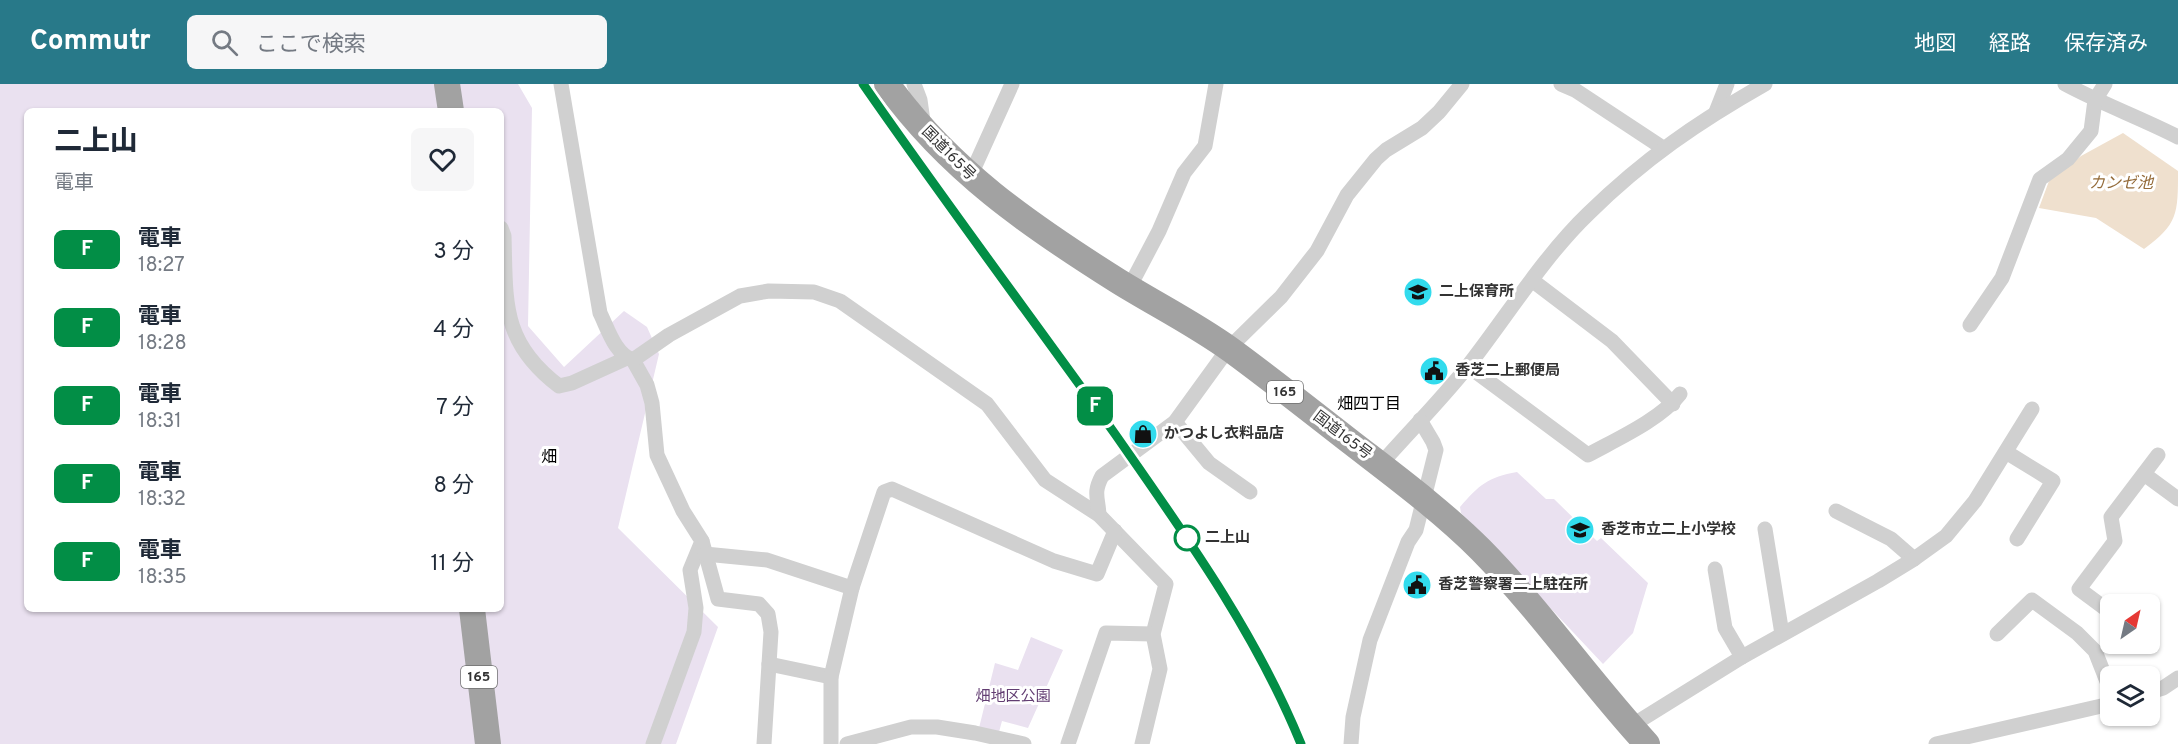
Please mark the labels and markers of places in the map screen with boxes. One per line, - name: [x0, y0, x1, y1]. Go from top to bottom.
- school or university icon: 二上保育所: [1402, 276, 1434, 308]
- place label: 二上保育所: [1439, 283, 1514, 302]
- public building icon: 香芝二上郵便局: [1418, 355, 1450, 387]
- place label: 香芝二上郵便局: [1455, 362, 1560, 381]
- shop icon: かつよし衣料品店: [1127, 418, 1159, 450]
- place label: かつよし衣料品店: [1164, 424, 1284, 444]
- school or university icon: 香芝市立二上小学校: [1564, 514, 1596, 546]
- place label: 香芝市立二上小学校: [1601, 521, 1736, 540]
- marker: 二上山: [1174, 525, 1200, 551]
- place label: 二上山: [1205, 529, 1250, 548]
- public building icon: 香芝警察署二上駐在所: [1401, 569, 1433, 601]
- place label: 香芝警察署二上駐在所: [1438, 576, 1588, 595]

